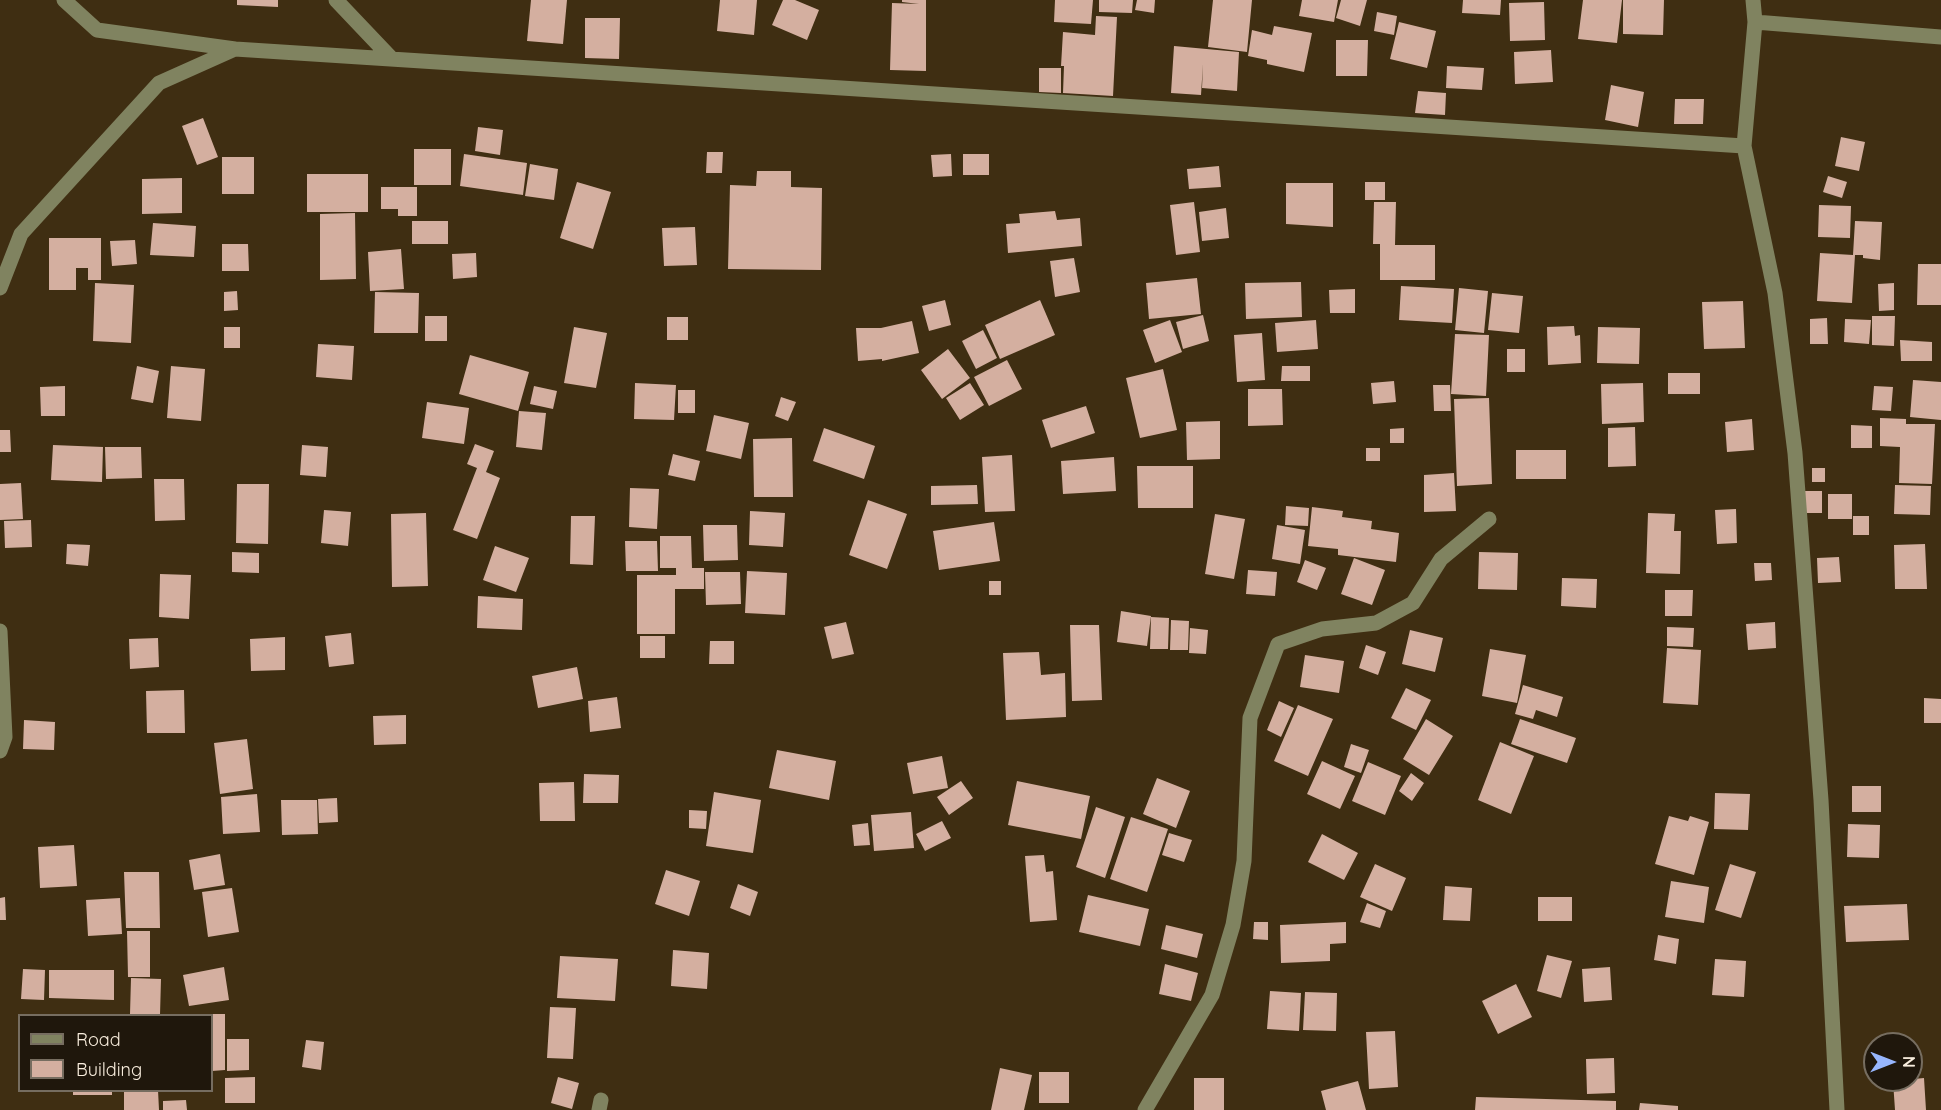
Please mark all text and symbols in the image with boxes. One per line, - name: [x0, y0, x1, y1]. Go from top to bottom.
- legend: [18, 1014, 213, 1092]
- text: Road: [76, 1028, 121, 1051]
- north arrow: [1863, 1032, 1923, 1092]
- text: N: [1899, 1056, 1919, 1068]
- text: Building: [76, 1058, 142, 1081]

